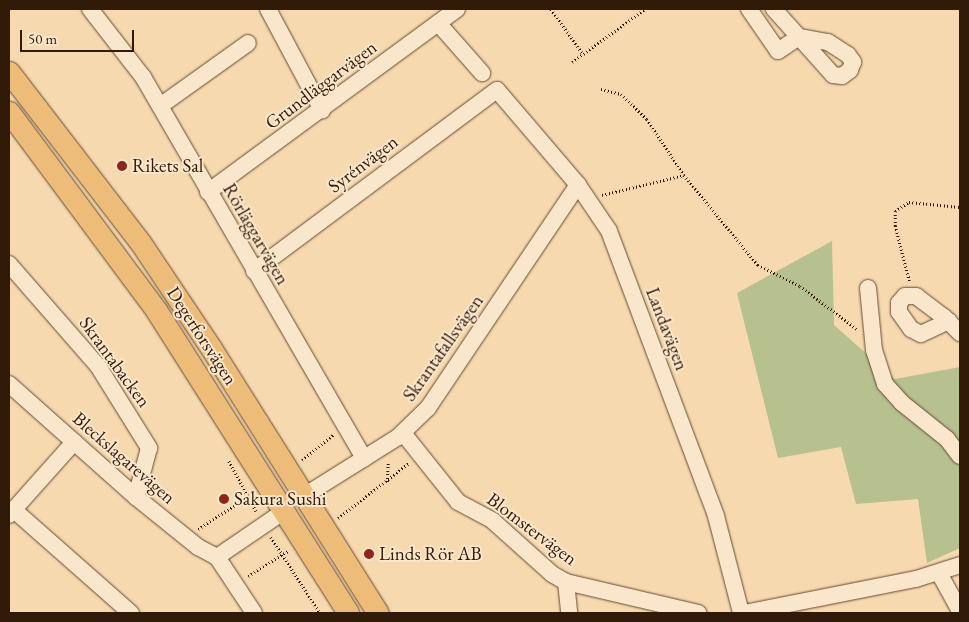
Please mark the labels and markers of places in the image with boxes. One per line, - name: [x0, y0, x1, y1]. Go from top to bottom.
- place label: Rikets Sal: [132, 155, 203, 177]
- marker: Rikets Sal: [116, 160, 128, 172]
- place label: Sakura Sushi: [234, 488, 326, 510]
- marker: Sakura Sushi: [218, 493, 230, 505]
- place label: Linds Rör AB: [379, 543, 482, 565]
- marker: Linds Rör AB: [363, 548, 375, 560]

